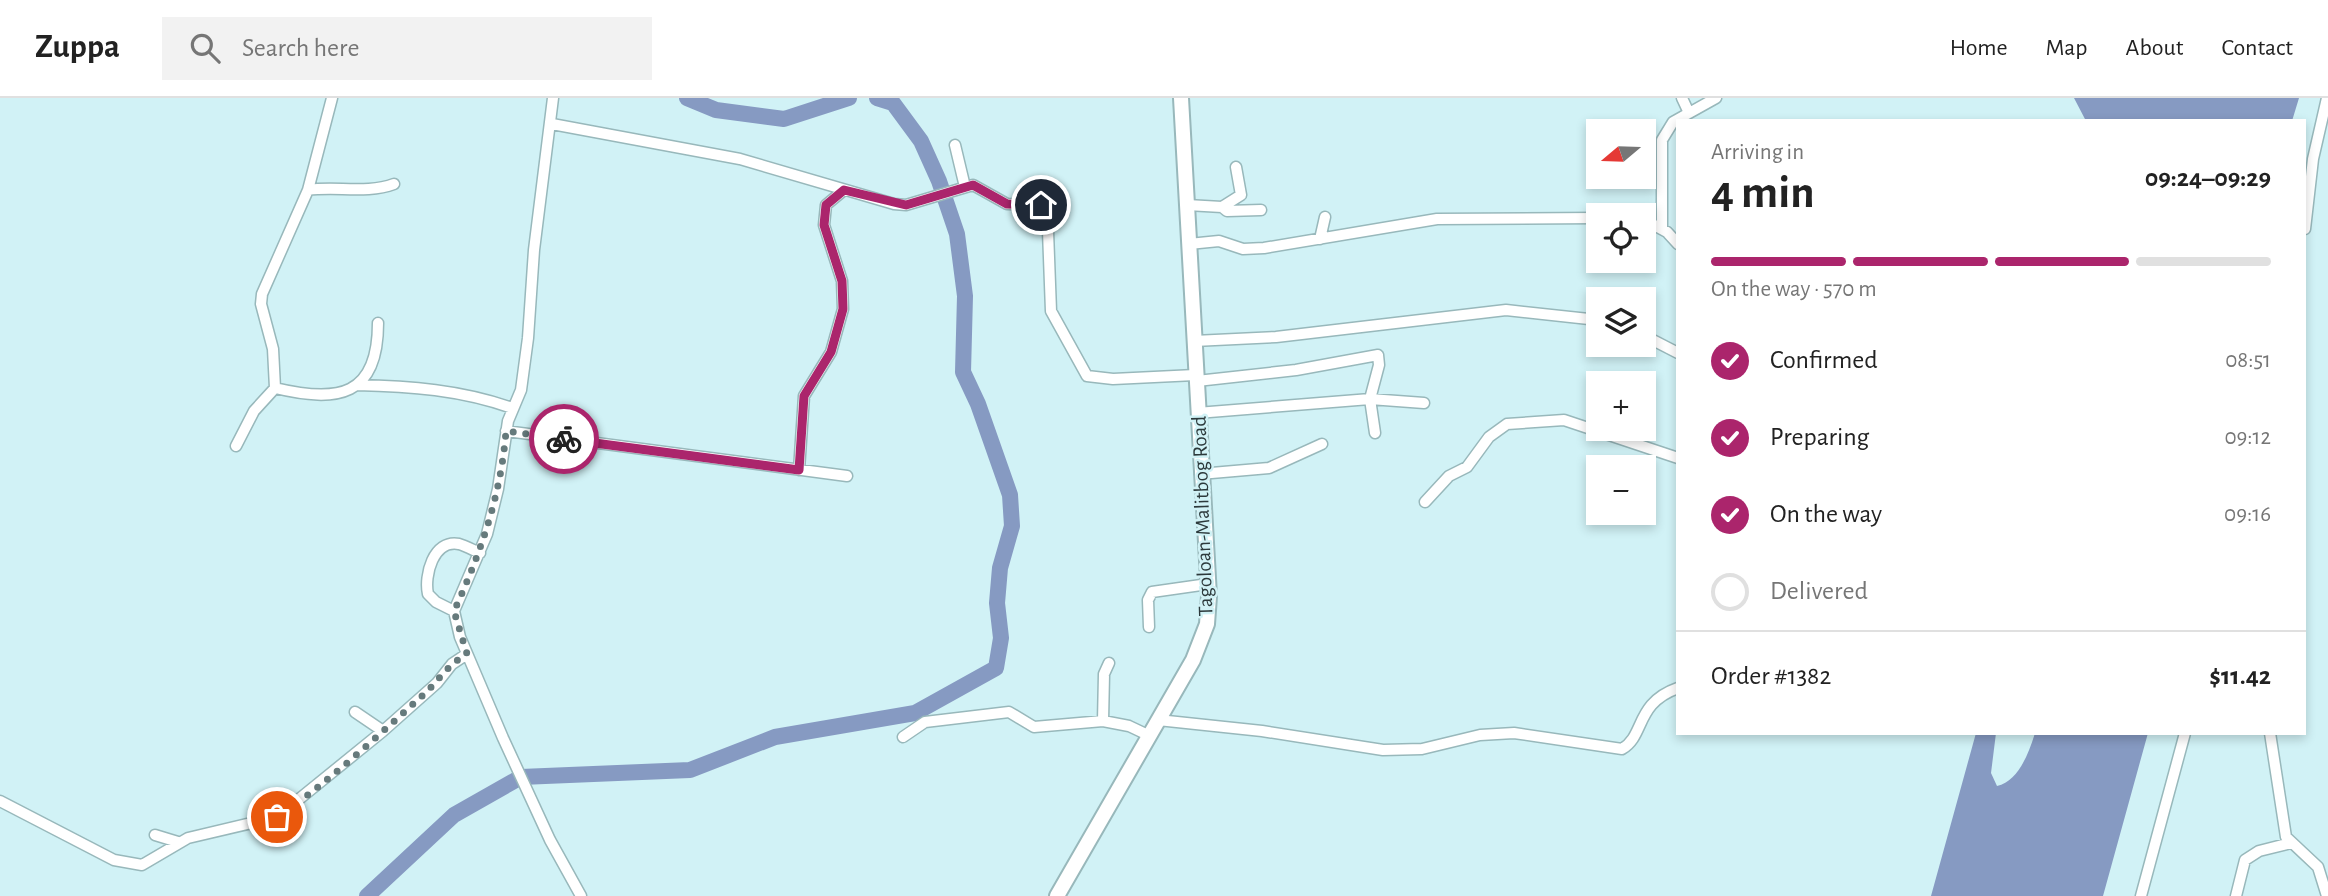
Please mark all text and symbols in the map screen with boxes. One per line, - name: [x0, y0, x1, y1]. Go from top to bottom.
- search box: [162, 17, 652, 80]
- icon: search: [186, 29, 224, 67]
- text: Zuppa: [35, 31, 120, 64]
- text: Search here: [242, 35, 359, 61]
- text: Home: [1950, 36, 2008, 60]
- text: Map: [2046, 36, 2088, 60]
- text: About: [2126, 36, 2183, 60]
- text: Contact: [2221, 36, 2293, 60]
- north arrow: [1586, 119, 1656, 189]
- map controls: [1586, 119, 1656, 525]
- text: Arriving in: [1711, 141, 1804, 164]
- text: 09:24–09:29: [2145, 165, 2271, 191]
- text: 4 min: [1711, 170, 1815, 216]
- pin: [1011, 175, 1071, 235]
- icon: home: [1022, 186, 1060, 224]
- button: locate: [1586, 203, 1656, 273]
- text: On the way · 570 m: [1711, 278, 1877, 301]
- button: layers: [1586, 287, 1656, 357]
- icon: check: [1711, 342, 1749, 380]
- text: Confirmed: [1770, 347, 1878, 373]
- text: 08:51: [2225, 349, 2271, 372]
- button: +: [1586, 371, 1656, 441]
- courier: [529, 404, 599, 474]
- street label: Tagoloan-Malitbog Road: [1189, 415, 1216, 616]
- icon: check: [1711, 419, 1749, 457]
- icon: bike: [545, 420, 583, 458]
- text: Preparing: [1770, 424, 1869, 450]
- text: 09:12: [2224, 426, 2271, 449]
- button: −: [1586, 455, 1656, 525]
- icon: check: [1711, 496, 1749, 534]
- text: On the way: [1770, 501, 1882, 527]
- text: 09:16: [2224, 503, 2271, 526]
- text: Delivered: [1770, 578, 1868, 604]
- text: Order #1382: [1711, 663, 1831, 689]
- text: $11.42: [2209, 663, 2271, 689]
- pin: [247, 787, 307, 847]
- icon: bag: [258, 798, 296, 836]

